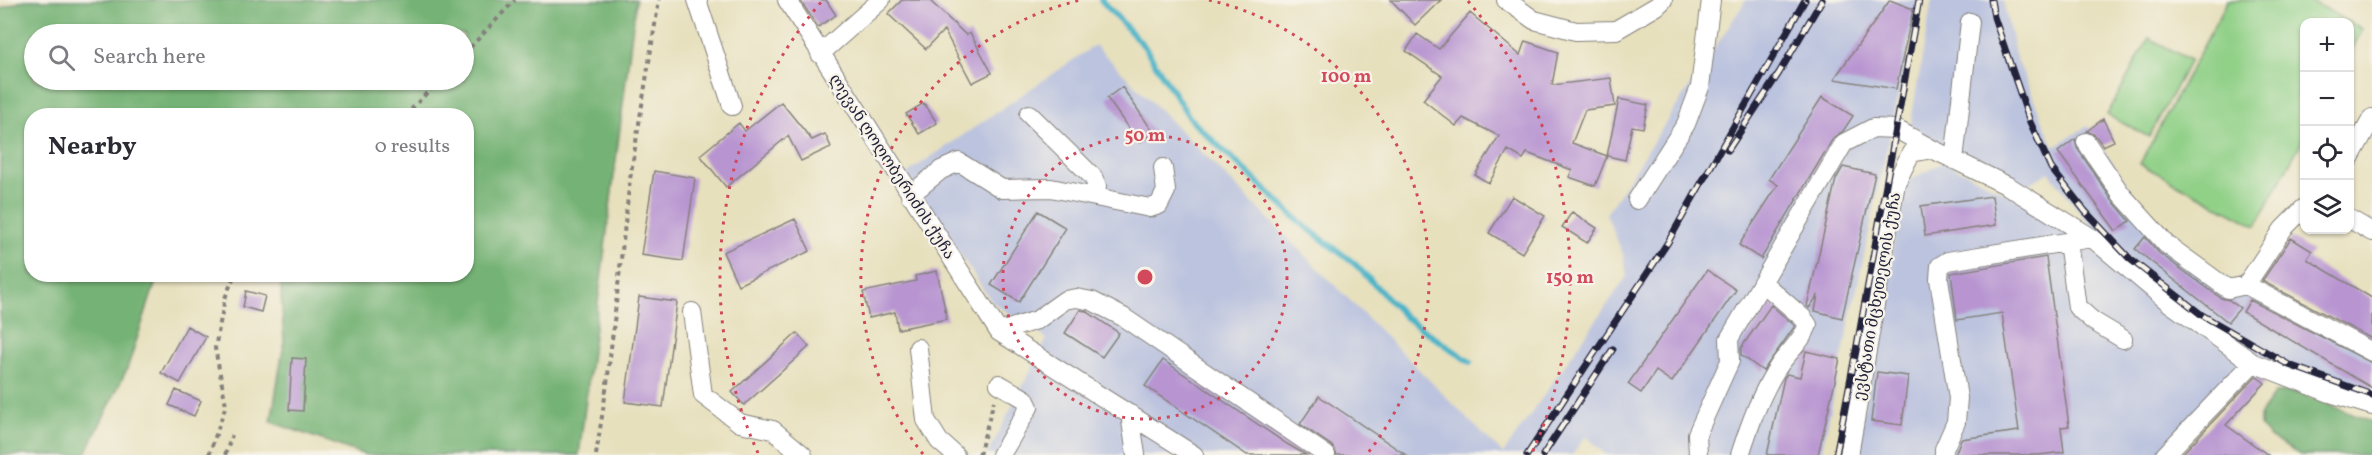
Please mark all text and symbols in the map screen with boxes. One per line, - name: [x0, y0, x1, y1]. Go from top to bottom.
- map controls: [2300, 18, 2354, 234]
- button: +: [2300, 18, 2354, 72]
- search box: [24, 24, 474, 90]
- icon: search: [45, 41, 78, 74]
- text: Search here: [93, 42, 206, 73]
- text: 100 m: [1321, 65, 1371, 90]
- street label: ლევან ღოღობერიძის ქუჩა: [823, 70, 960, 264]
- button: −: [2300, 72, 2354, 126]
- text: 50 m: [1125, 124, 1165, 149]
- button: locate: [2300, 126, 2354, 180]
- text: Nearby: [48, 129, 137, 165]
- text: 0 results: [375, 133, 450, 161]
- button: layers: [2300, 180, 2354, 234]
- street label: ევსტათი მცხეთელის ქუჩა: [1849, 191, 1907, 402]
- text: 150 m: [1546, 266, 1594, 291]
- centre of rings: [1135, 267, 1155, 287]

